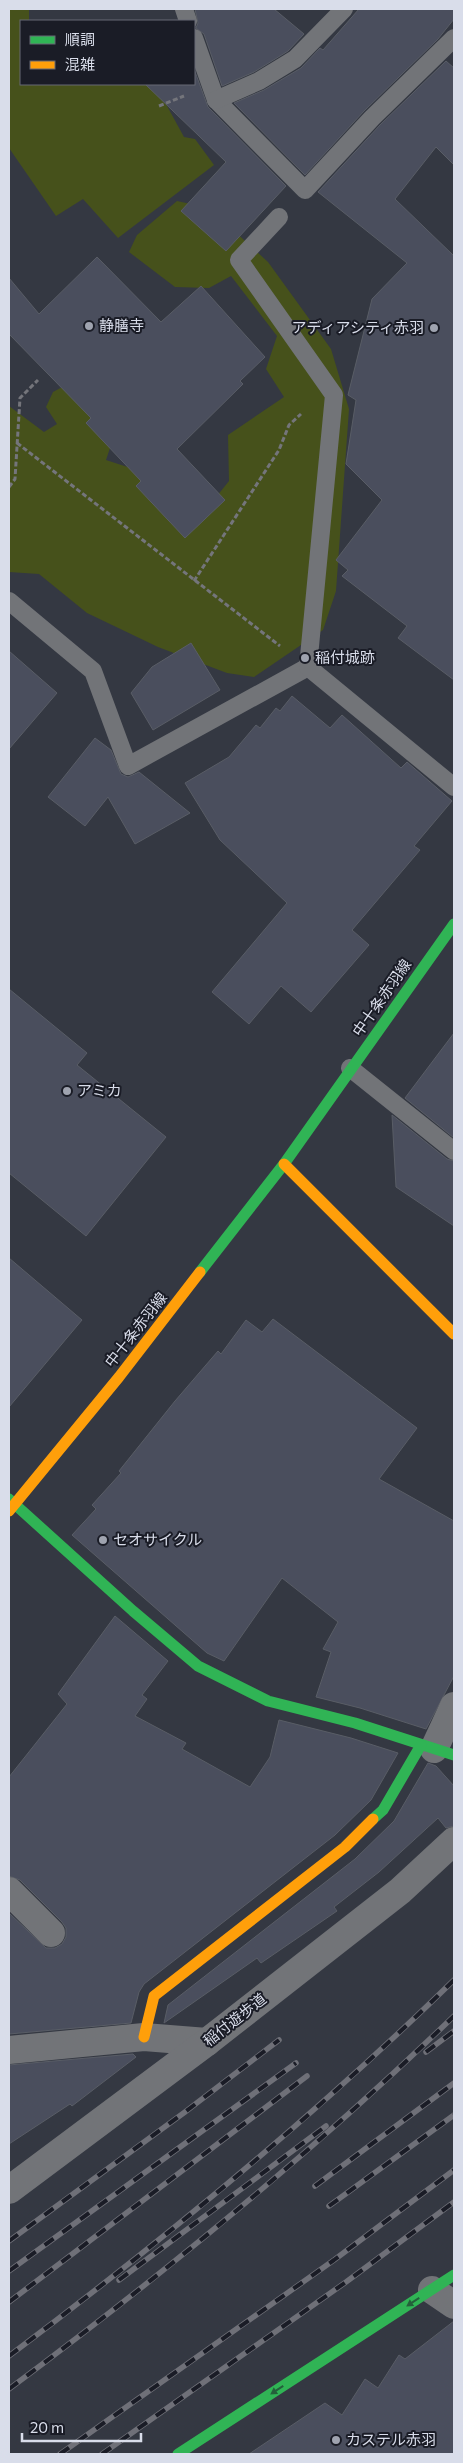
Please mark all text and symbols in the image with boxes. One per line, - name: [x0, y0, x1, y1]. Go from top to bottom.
- legend: [20, 20, 195, 85]
- text: 順調: [65, 30, 95, 48]
- text: 混雑: [65, 55, 95, 73]
- place label: 静膳寺: [99, 316, 144, 334]
- place label: アディアシティ赤羽: [292, 318, 424, 336]
- marker: 静膳寺: [83, 320, 95, 332]
- marker: アディアシティ赤羽: [428, 322, 440, 334]
- place label: 稲付城跡: [315, 648, 375, 666]
- marker: 稲付城跡: [299, 652, 311, 664]
- street label: 中十条赤羽線: [348, 955, 414, 1039]
- place label: アミカ: [77, 1081, 122, 1099]
- marker: アミカ: [61, 1085, 73, 1097]
- street label: 中十条赤羽線: [100, 1288, 170, 1370]
- place label: セオサイクル: [113, 1530, 202, 1548]
- marker: セオサイクル: [97, 1534, 109, 1546]
- street label: 稲付遊歩道: [199, 1989, 269, 2049]
- one-way arrow: [407, 2297, 420, 2307]
- one-way arrow: [270, 2385, 284, 2395]
- scale bar: [22, 2410, 141, 2442]
- text: 20 m: [30, 2418, 64, 2436]
- place label: カステル赤羽: [346, 2430, 436, 2448]
- marker: カステル赤羽: [330, 2434, 342, 2446]

